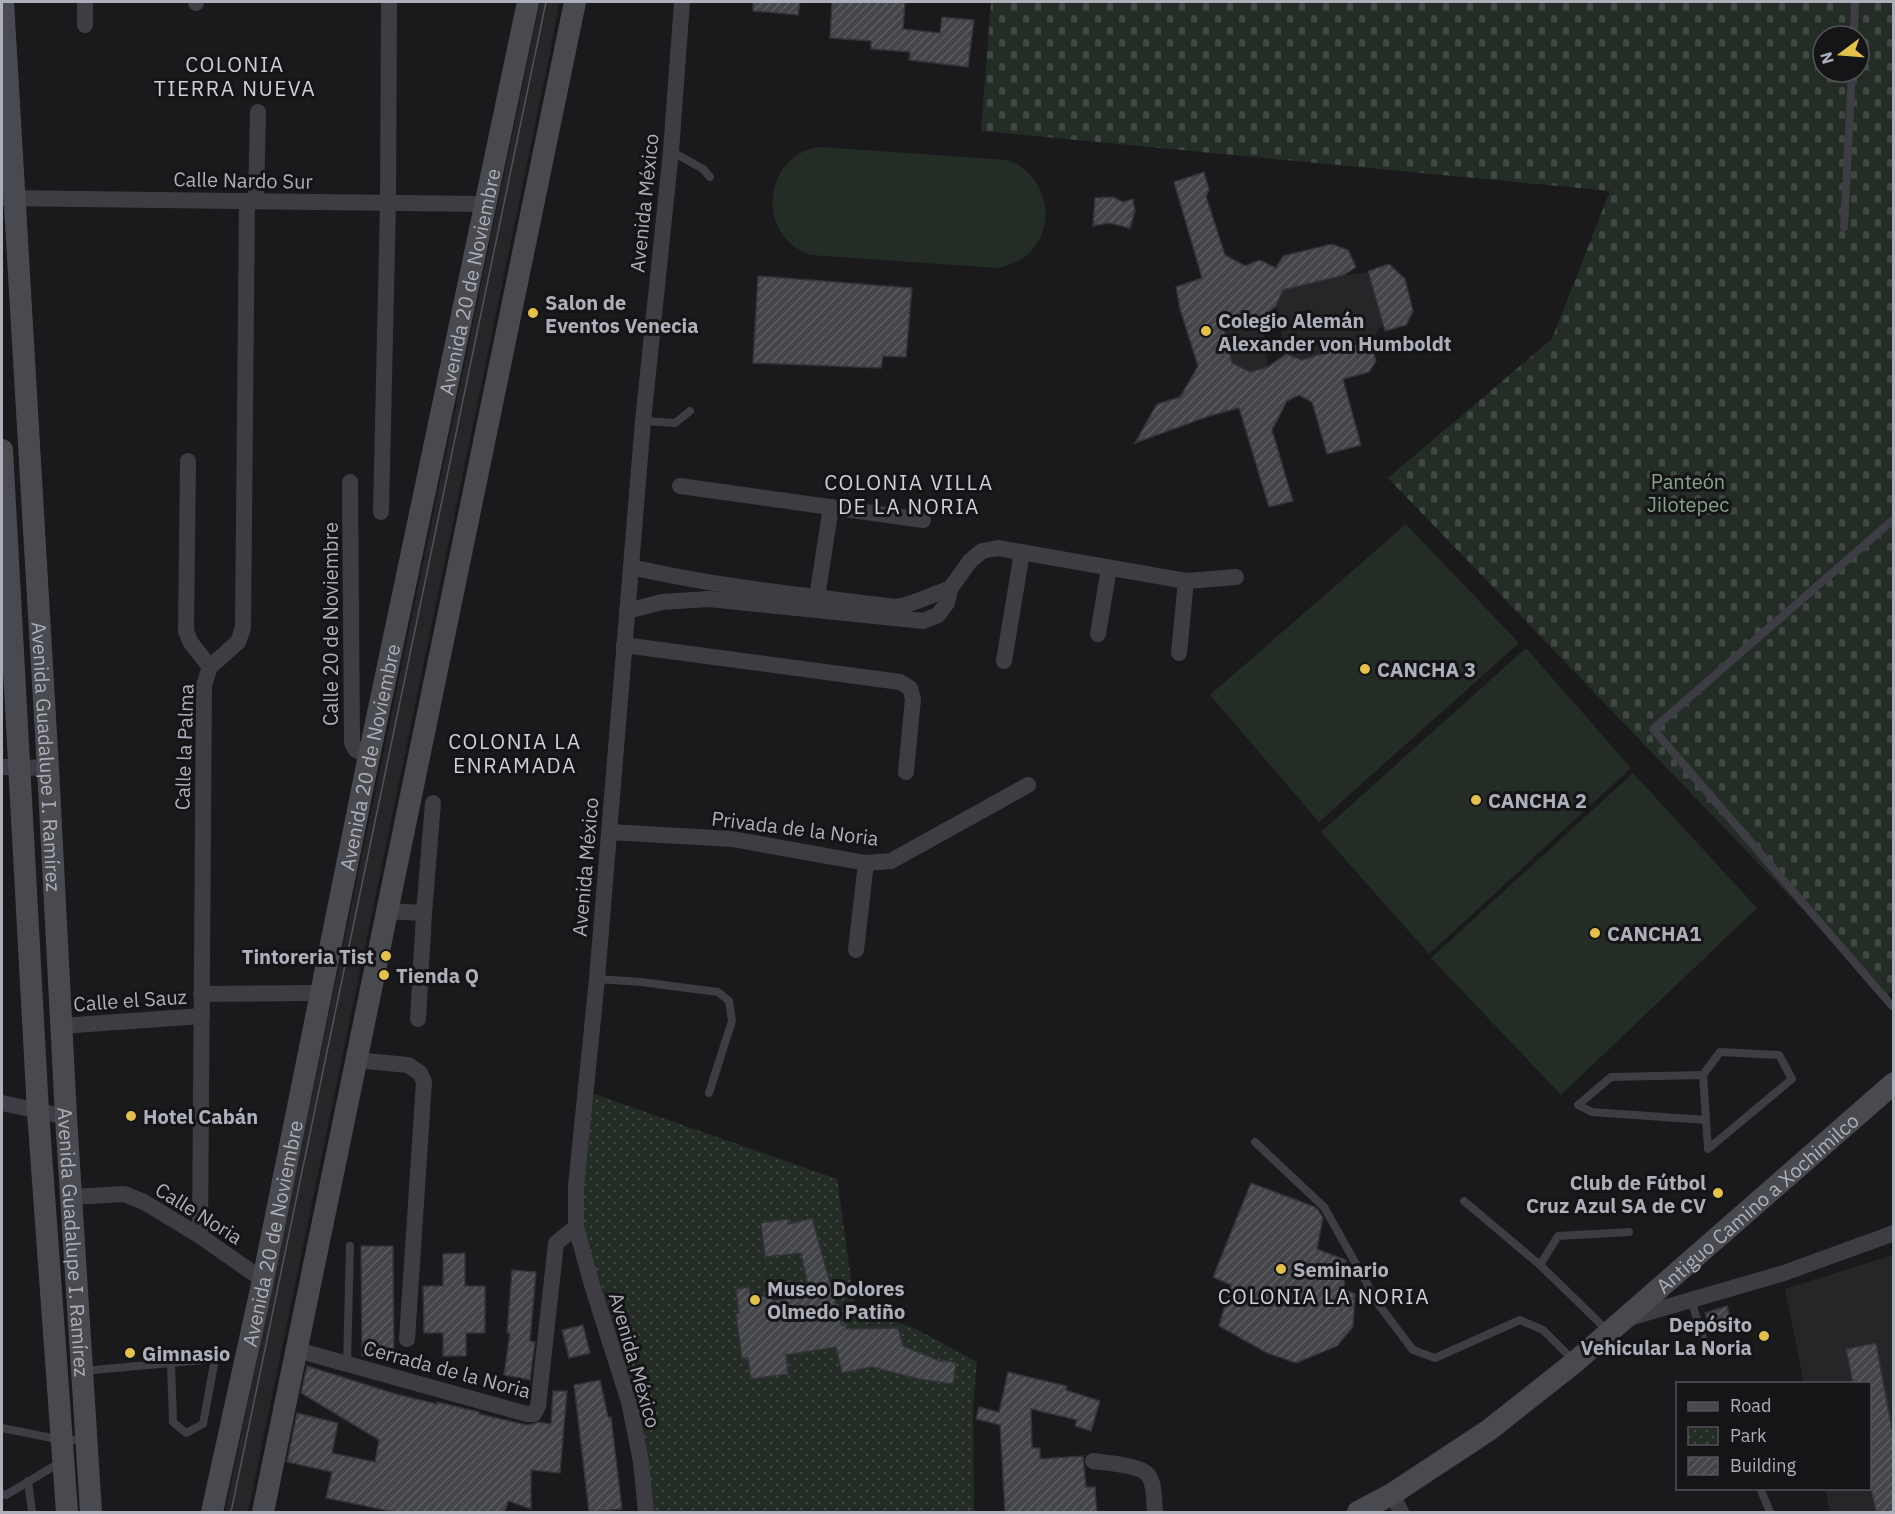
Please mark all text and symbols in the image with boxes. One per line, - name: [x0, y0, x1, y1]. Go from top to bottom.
- north arrow: [1811, 24, 1871, 84]
- district label: COLONIA TIERRA NUEVA: [154, 50, 316, 102]
- text: N: [1815, 50, 1838, 66]
- street label: Avenida México: [623, 132, 665, 274]
- street label: Calle Nardo Sur: [173, 165, 313, 195]
- street label: Avenida 20 de Noviembre: [432, 166, 506, 397]
- place label: Salon de Eventos Venecia: [545, 289, 699, 339]
- marker: Salon de Eventos Venecia: [526, 306, 540, 320]
- place label: Colegio Alemán Alexander von Humboldt: [1218, 307, 1452, 357]
- marker: Colegio Alemán Alexander von Humboldt: [1199, 324, 1213, 338]
- district label: COLONIA VILLA DE LA NORIA: [824, 468, 994, 520]
- park label: Panteón Jilotepec: [1647, 468, 1729, 518]
- street label: Calle 20 de Noviembre: [317, 522, 344, 726]
- street label: Avenida Guadalupe I. Ramírez: [26, 621, 68, 892]
- street label: Avenida 20 de Noviembre: [333, 641, 406, 873]
- place label: CANCHA 3: [1377, 656, 1476, 683]
- marker: CANCHA 3: [1358, 662, 1372, 676]
- street label: Calle la Palma: [168, 683, 200, 811]
- district label: COLONIA LA ENRAMADA: [448, 727, 582, 779]
- place label: CANCHA 2: [1488, 787, 1587, 814]
- marker: CANCHA 2: [1469, 793, 1483, 807]
- street label: Avenida México: [565, 796, 605, 938]
- street label: Privada de la Noria: [710, 804, 880, 852]
- place label: CANCHA1: [1607, 920, 1701, 947]
- marker: CANCHA1: [1588, 926, 1602, 940]
- place label: Tintoreria Tist: [242, 943, 374, 970]
- marker: Tintoreria Tist: [379, 949, 393, 963]
- place label: Tienda Q: [396, 962, 479, 989]
- marker: Tienda Q: [377, 968, 391, 982]
- street label: Calle el Sauz: [72, 983, 188, 1017]
- place label: Hotel Cabán: [143, 1103, 258, 1130]
- street label: Avenida Guadalupe I. Ramírez: [52, 1106, 96, 1378]
- street label: Antiguo Camino a Xochimilco: [1650, 1107, 1864, 1299]
- marker: Hotel Cabán: [124, 1109, 138, 1123]
- street label: Avenida 20 de Noviembre: [235, 1118, 309, 1349]
- place label: Club de Fútbol Cruz Azul SA de CV: [1526, 1169, 1706, 1219]
- street label: Calle Noria: [150, 1176, 248, 1251]
- marker: Club de Fútbol Cruz Azul SA de CV: [1711, 1186, 1725, 1200]
- place label: Seminario: [1293, 1256, 1389, 1283]
- marker: Seminario: [1274, 1262, 1288, 1276]
- place label: Museo Dolores Olmedo Patiño: [767, 1275, 905, 1325]
- district label: COLONIA LA NORIA: [1218, 1282, 1430, 1310]
- street label: Avenida México: [603, 1289, 667, 1431]
- marker: Museo Dolores Olmedo Patiño: [748, 1293, 762, 1307]
- place label: Depósito Vehicular La Noria: [1581, 1311, 1752, 1361]
- marker: Depósito Vehicular La Noria: [1757, 1329, 1771, 1343]
- street label: Cerrada de la Noria: [360, 1334, 534, 1404]
- place label: Gimnasio: [142, 1340, 230, 1367]
- marker: Gimnasio: [123, 1346, 137, 1360]
- legend: [1676, 1382, 1871, 1490]
- text: Road: [1730, 1394, 1771, 1417]
- text: Park: [1730, 1424, 1767, 1447]
- text: Building: [1730, 1454, 1797, 1477]

